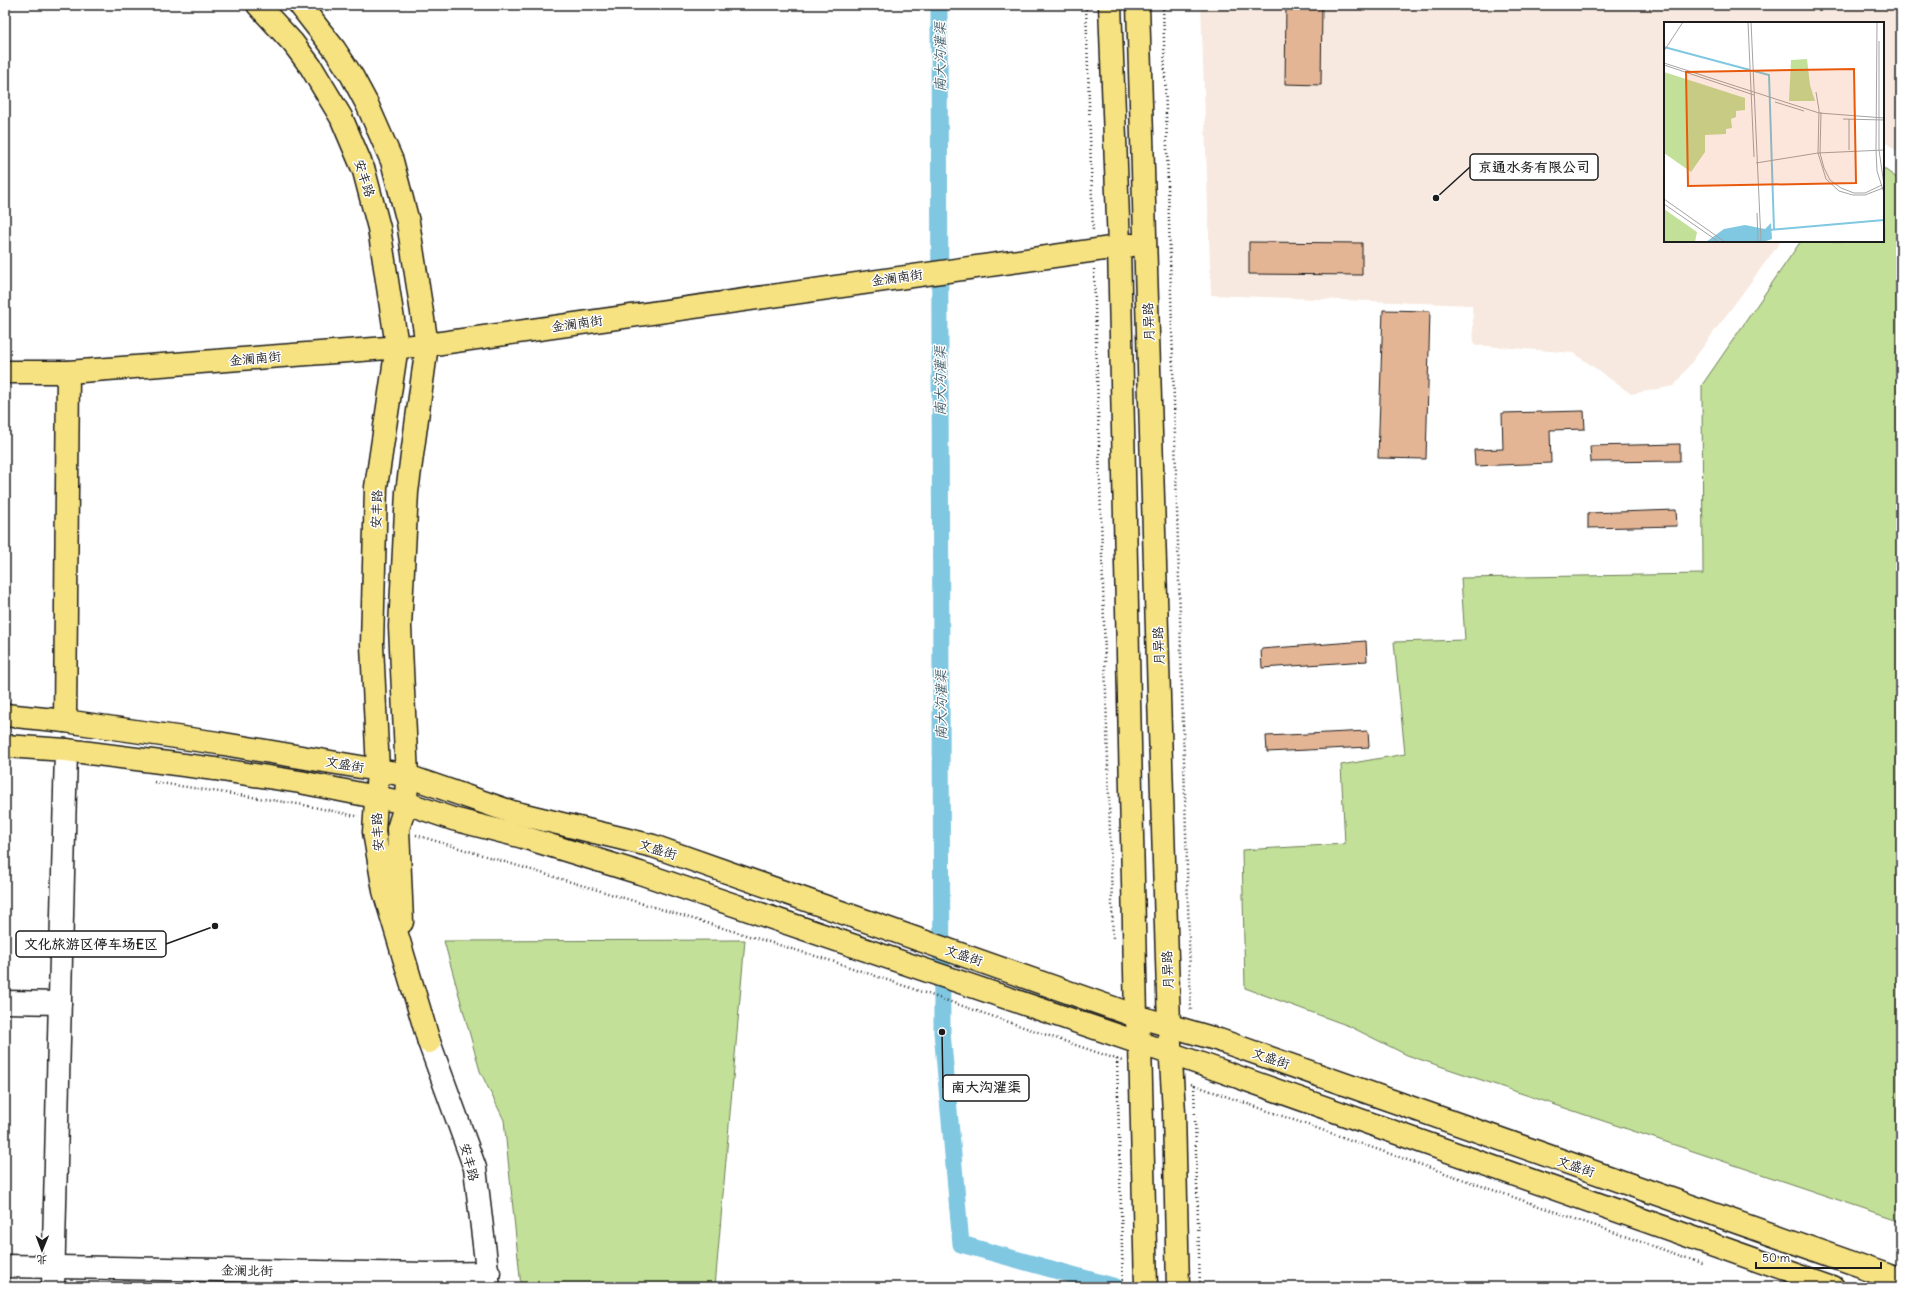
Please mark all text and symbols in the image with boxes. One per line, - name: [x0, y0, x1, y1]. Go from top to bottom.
- water label: 南大沟灌渠: [931, 21, 949, 92]
- inset map: [1664, 22, 1884, 242]
- callout: 京通水务有限公司: [1470, 154, 1598, 180]
- street label: 安丰路: [350, 157, 379, 199]
- text: 京通水务有限公司: [1478, 158, 1590, 176]
- street label: 金澜南街: [870, 265, 924, 290]
- street label: 月异路: [1139, 302, 1158, 342]
- street label: 金澜南街: [550, 311, 604, 336]
- water label: 南大沟灌渠: [931, 345, 949, 416]
- street label: 金澜南街: [228, 348, 282, 369]
- street label: 安丰路: [367, 489, 386, 529]
- street label: 月异路: [1149, 626, 1168, 666]
- water label: 南大沟灌渠: [932, 669, 950, 740]
- street label: 文盛街: [324, 753, 366, 776]
- street label: 安丰路: [368, 812, 387, 852]
- street label: 文盛街: [637, 836, 679, 863]
- callout: 文化旅游区停车场E区: [16, 931, 166, 957]
- text: 文化旅游区停车场E区: [24, 935, 158, 953]
- street label: 文盛街: [943, 941, 985, 970]
- street label: 月异路: [1158, 950, 1177, 990]
- street label: 文盛街: [1250, 1044, 1292, 1073]
- callout: 南大沟灌渠: [943, 1075, 1029, 1101]
- text: 南大沟灌渠: [951, 1078, 1021, 1096]
- street label: 安丰路: [456, 1141, 483, 1183]
- street label: 文盛街: [1555, 1152, 1597, 1181]
- north arrow: [22, 1230, 62, 1270]
- scale bar: [1756, 1244, 1881, 1270]
- text: 50 m: [1762, 1250, 1791, 1265]
- text: 北: [36, 1253, 47, 1267]
- street label: 金澜北街: [221, 1262, 273, 1279]

